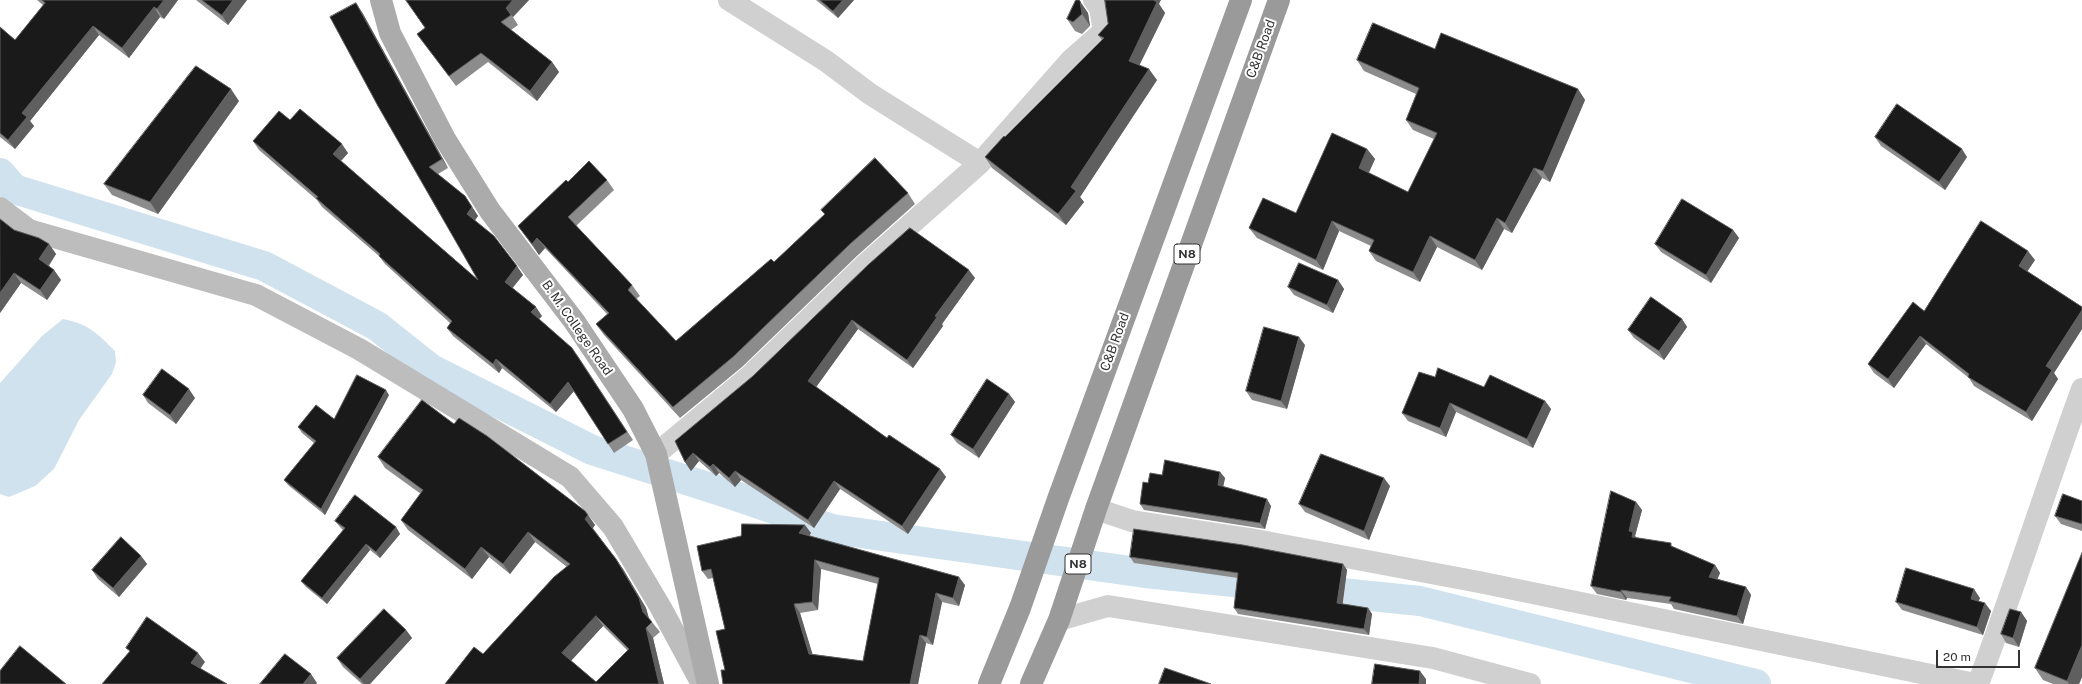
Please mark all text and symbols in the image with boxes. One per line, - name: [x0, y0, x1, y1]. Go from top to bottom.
- street label: C&B Road: [1243, 18, 1279, 80]
- road number: N8: [1174, 244, 1200, 264]
- street label: B. M. College Road: [538, 277, 616, 379]
- street label: C&B Road: [1097, 311, 1133, 373]
- road number: N8: [1065, 554, 1091, 574]
- scale bar: [1938, 642, 2022, 668]
- text: 20 m: [1943, 650, 1971, 664]

